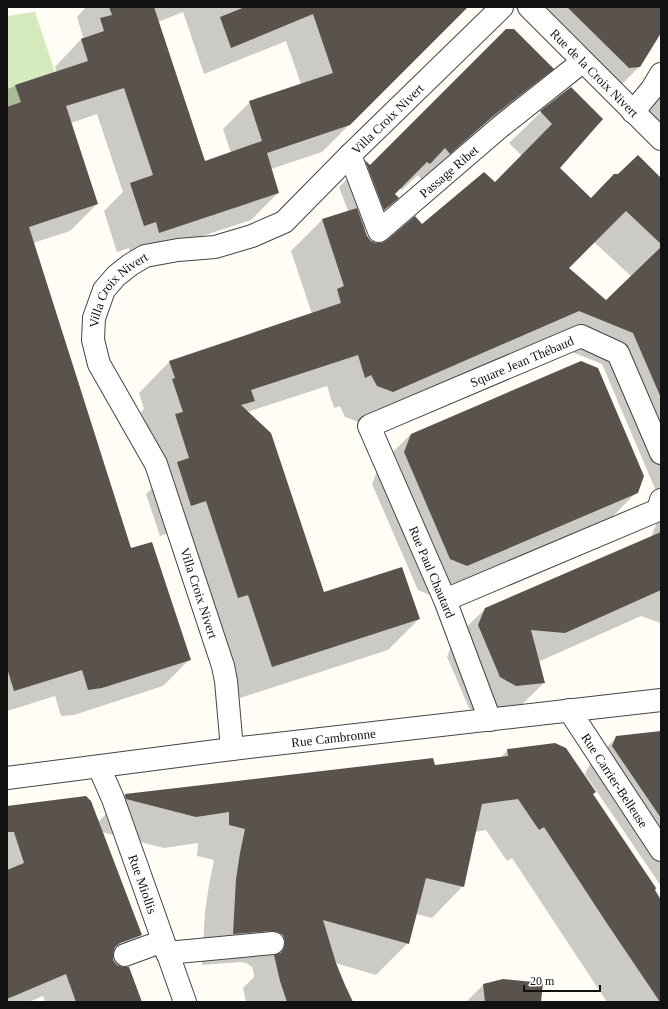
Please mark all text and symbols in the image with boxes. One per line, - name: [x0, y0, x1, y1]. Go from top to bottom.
- street label: Rue de la Croix Nivert: [548, 26, 642, 120]
- street label: Villa Croix Nivert: [348, 80, 427, 157]
- street label: Passage Ribet: [416, 142, 481, 201]
- street label: Villa Croix Nivert: [86, 249, 151, 328]
- street label: Square Jean Thébaud: [468, 332, 576, 390]
- street label: Rue Paul Chautard: [406, 524, 458, 621]
- street label: Villa Croix Nivert: [177, 546, 221, 641]
- street label: Rue Cambronne: [290, 725, 377, 750]
- street label: Rue Carrier-Belleuse: [579, 730, 652, 830]
- street label: Rue Miollis: [126, 852, 161, 916]
- scale bar: [524, 967, 600, 993]
- text: 20 m: [530, 974, 555, 988]

